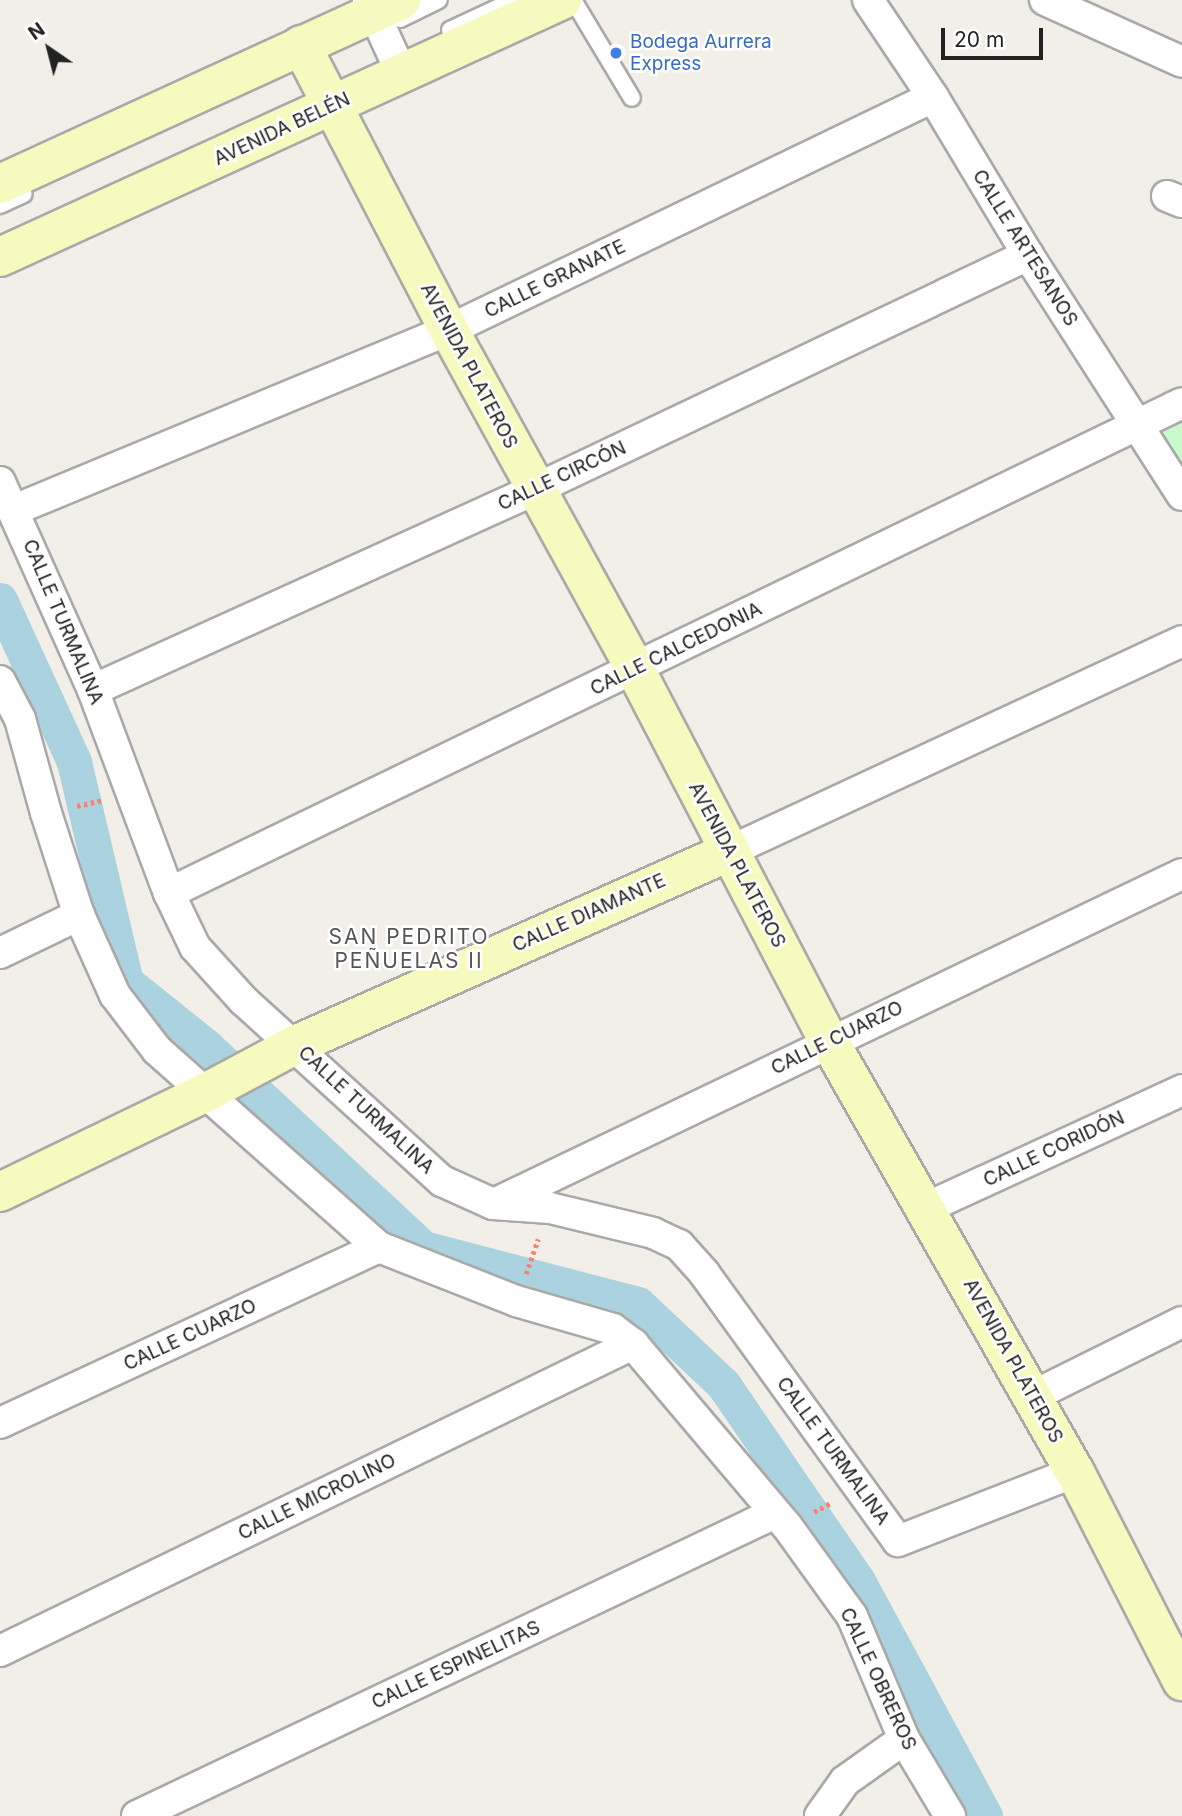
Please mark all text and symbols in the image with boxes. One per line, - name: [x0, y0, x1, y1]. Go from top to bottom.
- north arrow: [14, 14, 84, 84]
- scale bar: [944, 14, 1046, 58]
- text: N: [24, 18, 49, 45]
- text: 20 m: [954, 27, 1004, 52]
- place label: Bodega Aurrera Express: [630, 31, 772, 75]
- marker: Bodega Aurrera Express: [608, 45, 624, 61]
- street label: AVENIDA BELÉN: [210, 87, 354, 171]
- street label: CALLE ARTESANOS: [968, 166, 1082, 330]
- street label: CALLE GRANATE: [481, 235, 629, 323]
- street label: AVENIDA PLATEROS: [416, 279, 522, 453]
- street label: CALLE CIRCÓN: [494, 436, 630, 516]
- street label: CALLE TURMALINA: [18, 536, 108, 708]
- street label: CALLE CALCEDONIA: [587, 598, 765, 700]
- street label: AVENIDA PLATEROS: [684, 778, 790, 952]
- street label: CALLE DIAMANTE: [509, 869, 669, 957]
- district label: SAN PEDRITO PEÑUELAS II: [330, 924, 488, 974]
- street label: CALLE CUARZO: [767, 996, 907, 1080]
- street label: CALLE TURMALINA: [293, 1041, 439, 1179]
- street label: CALLE CORIDÓN: [980, 1106, 1128, 1192]
- street label: AVENIDA PLATEROS: [958, 1275, 1068, 1447]
- street label: CALLE CUARZO: [120, 1294, 260, 1376]
- street label: CALLE TURMALINA: [772, 1373, 894, 1529]
- street label: CALLE MICROLINO: [235, 1449, 399, 1545]
- street label: CALLE OBREROS: [835, 1604, 921, 1754]
- street label: CALLE ESPINELITAS: [368, 1616, 544, 1714]

